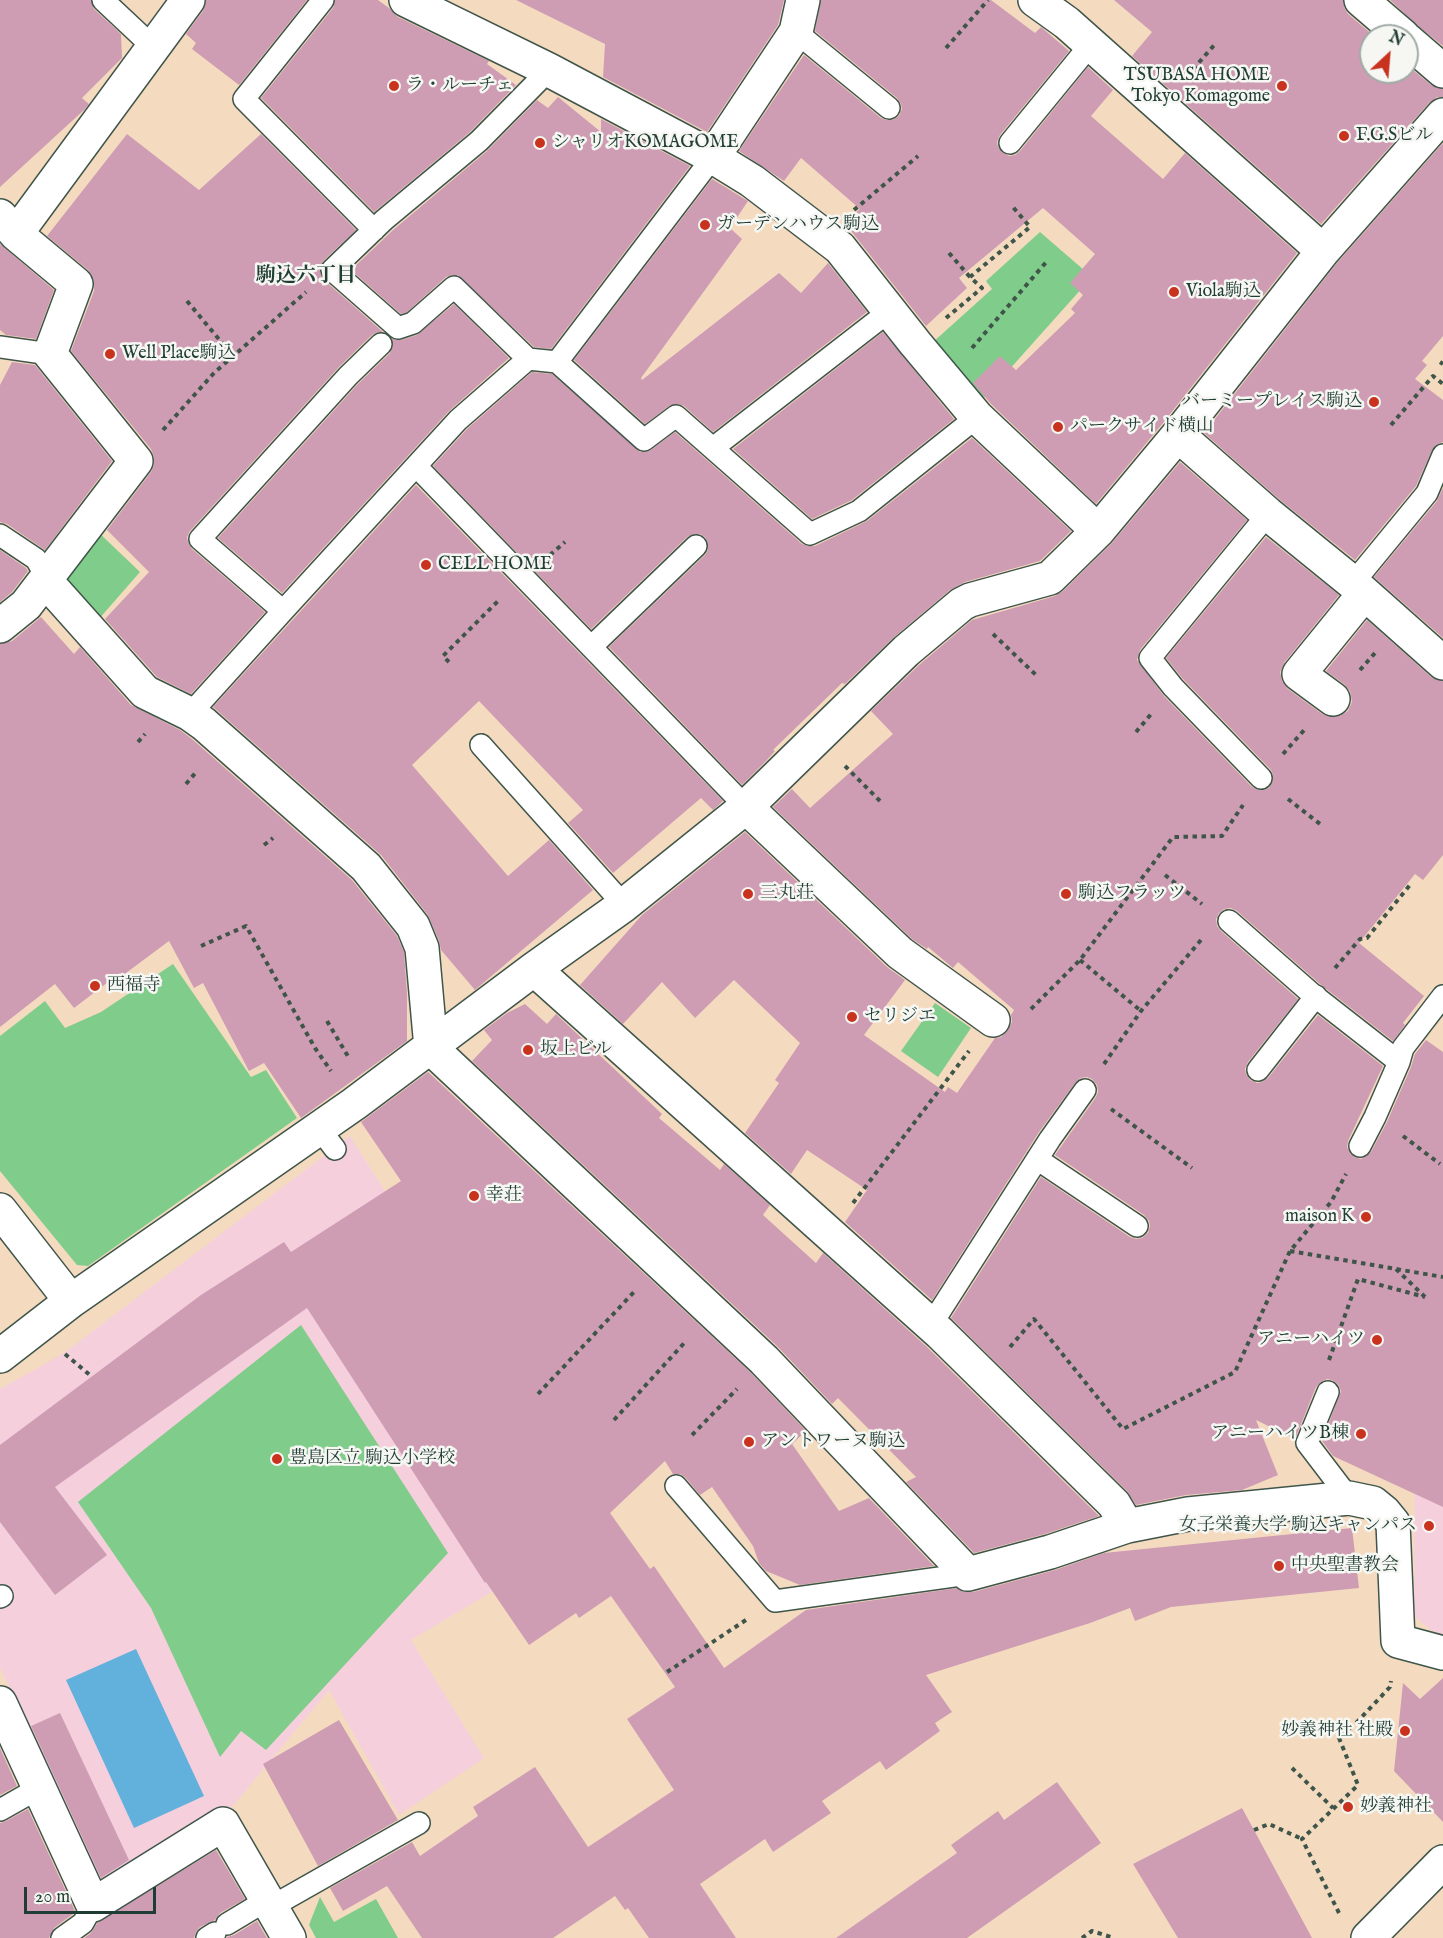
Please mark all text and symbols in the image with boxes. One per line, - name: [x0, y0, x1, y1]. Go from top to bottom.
- north arrow: [1359, 24, 1419, 84]
- text: N: [1385, 28, 1407, 52]
- place label: TSUBASA HOME Tokyo Komagome: [1124, 65, 1270, 107]
- place label: ラ・ルーチェ: [406, 75, 514, 97]
- marker: ラ・ルーチェ: [387, 79, 401, 93]
- marker: TSUBASA HOME Tokyo Komagome: [1275, 79, 1289, 93]
- place label: F.G.Sビル: [1356, 125, 1433, 147]
- marker: F.G.Sビル: [1337, 129, 1351, 143]
- place label: シャリオKOMAGOME: [552, 132, 739, 154]
- marker: シャリオKOMAGOME: [533, 136, 547, 150]
- place label: ガーデンハウス駒込: [717, 214, 879, 236]
- marker: ガーデンハウス駒込: [698, 218, 712, 232]
- district label: 駒込六丁目: [256, 265, 356, 289]
- place label: Viola駒込: [1186, 281, 1261, 303]
- marker: Viola駒込: [1167, 285, 1181, 299]
- place label: Well Place駒込: [122, 343, 235, 365]
- marker: Well Place駒込: [103, 347, 117, 361]
- place label: バーミープレイス駒込: [1182, 391, 1362, 413]
- marker: バーミープレイス駒込: [1367, 395, 1381, 409]
- place label: パークサイド横山: [1070, 416, 1214, 438]
- marker: パークサイド横山: [1051, 420, 1065, 434]
- place label: CELL HOME: [438, 554, 552, 576]
- marker: CELL HOME: [419, 558, 433, 572]
- place label: 三丸荘: [760, 883, 814, 905]
- place label: 駒込フラッツ: [1078, 883, 1186, 905]
- marker: 三丸荘: [741, 887, 755, 901]
- marker: 駒込フラッツ: [1059, 887, 1073, 901]
- place label: 西福寺: [107, 975, 161, 997]
- marker: 西福寺: [88, 979, 102, 993]
- place label: セリジエ: [864, 1006, 936, 1028]
- marker: セリジエ: [845, 1010, 859, 1024]
- place label: 坂上ビル: [540, 1039, 612, 1061]
- marker: 坂上ビル: [521, 1043, 535, 1057]
- place label: 幸荘: [486, 1185, 522, 1207]
- marker: 幸荘: [467, 1189, 481, 1203]
- place label: maison K: [1285, 1206, 1354, 1228]
- marker: maison K: [1359, 1210, 1373, 1224]
- place label: アニーハイツ: [1257, 1329, 1365, 1351]
- marker: アニーハイツ: [1370, 1333, 1384, 1347]
- place label: アニーハイツB棟: [1211, 1423, 1349, 1445]
- marker: アニーハイツB棟: [1354, 1427, 1368, 1441]
- place label: アントワーヌ駒込: [761, 1431, 905, 1453]
- marker: アントワーヌ駒込: [742, 1435, 756, 1449]
- place label: 豊島区立 駒込小学校: [289, 1448, 455, 1470]
- marker: 豊島区立 駒込小学校: [270, 1452, 284, 1466]
- place label: 女子栄養大学 駒込キャンパス: [1179, 1515, 1417, 1537]
- marker: 女子栄養大学 駒込キャンパス: [1422, 1519, 1436, 1533]
- place label: 中央聖書教会: [1291, 1555, 1399, 1577]
- marker: 中央聖書教会: [1272, 1559, 1286, 1573]
- place label: 妙義神社 社殿: [1281, 1720, 1393, 1742]
- marker: 妙義神社 社殿: [1398, 1724, 1412, 1738]
- place label: 妙義神社: [1360, 1796, 1432, 1818]
- marker: 妙義神社: [1341, 1800, 1355, 1814]
- scale bar: [27, 1875, 159, 1913]
- text: 20 m: [35, 1886, 70, 1909]

